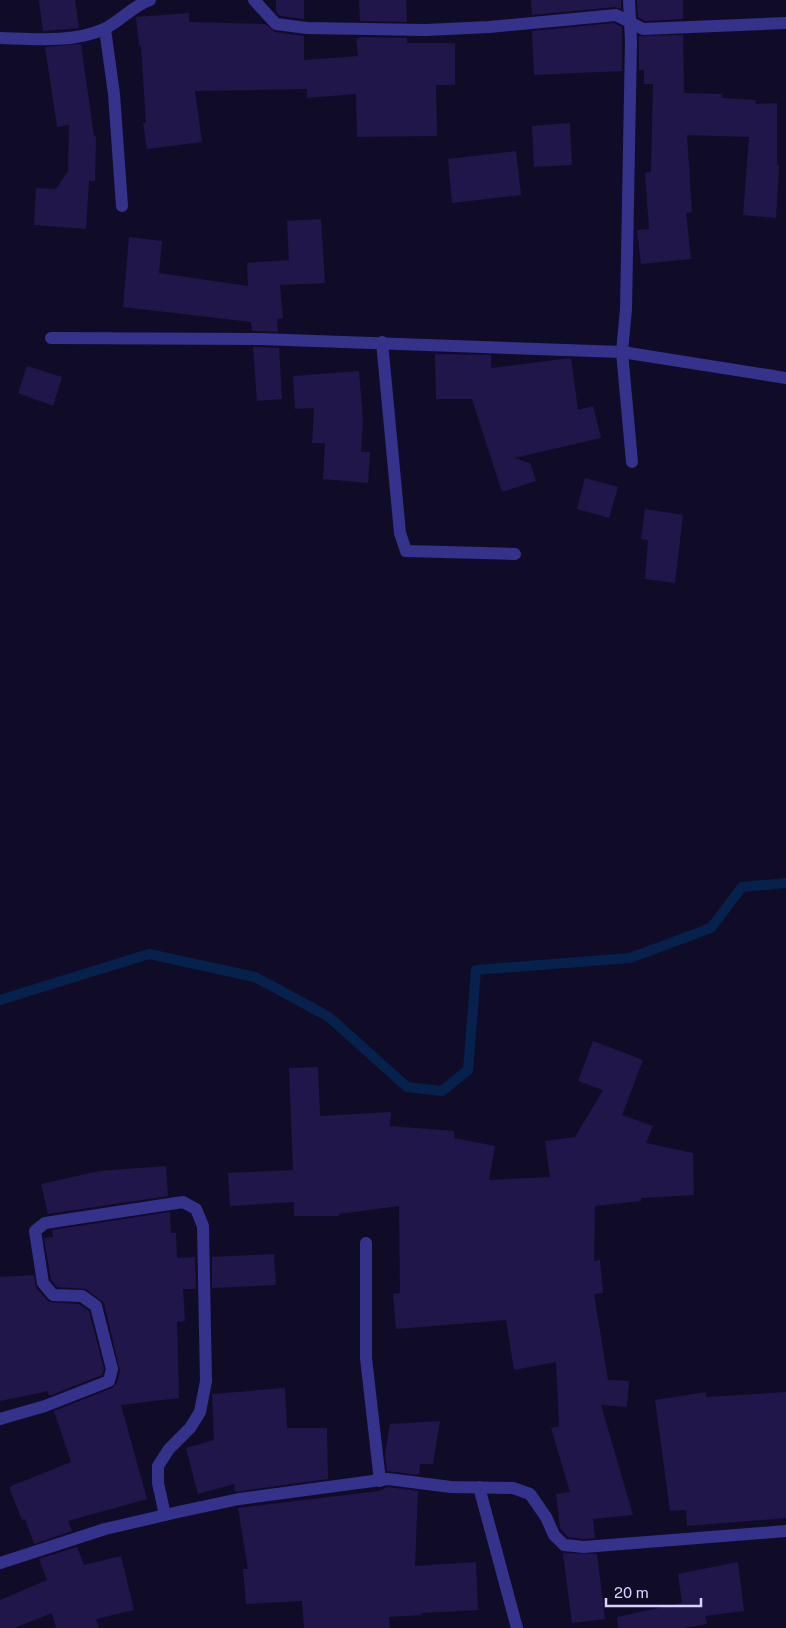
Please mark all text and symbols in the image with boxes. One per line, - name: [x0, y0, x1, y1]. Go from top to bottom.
- scale bar: [606, 1576, 701, 1608]
- text: 20 m: [614, 1584, 649, 1601]

